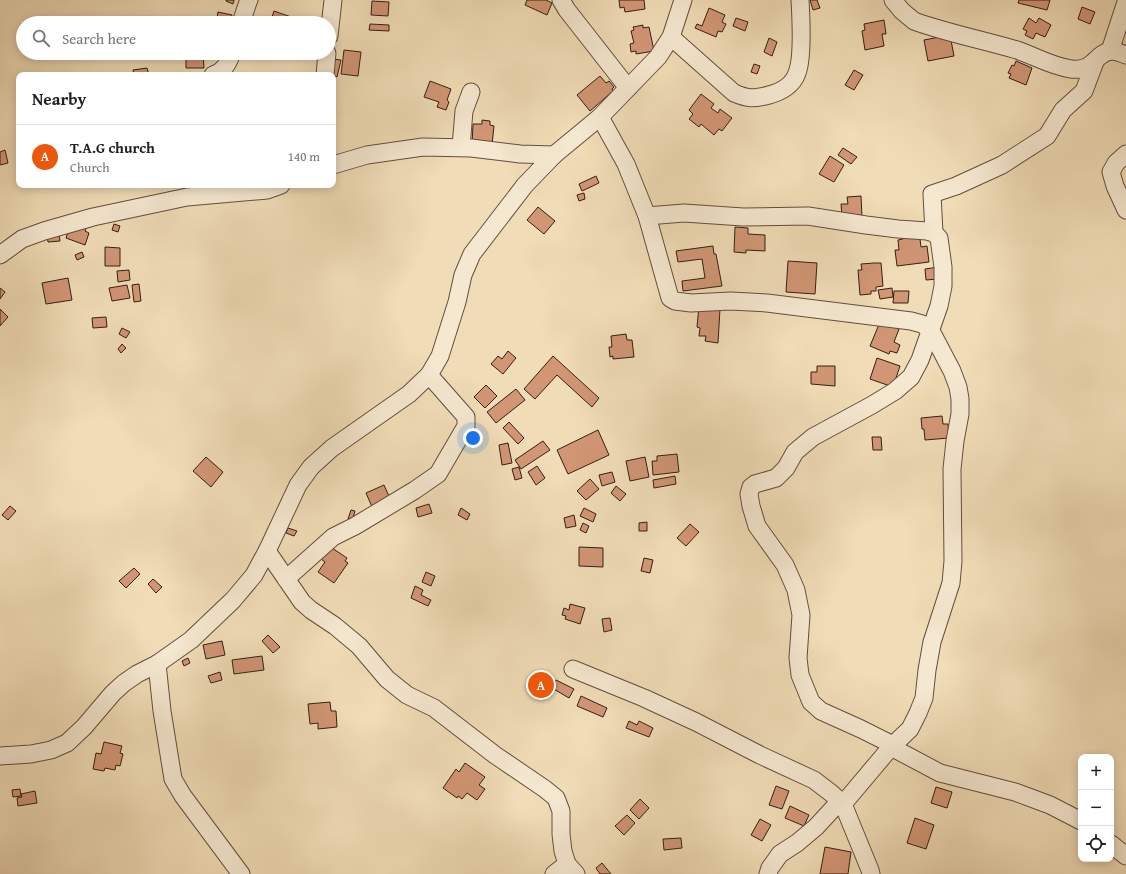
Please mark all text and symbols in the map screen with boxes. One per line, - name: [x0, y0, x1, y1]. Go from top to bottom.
- search box: [16, 16, 336, 60]
- icon: search: [30, 27, 52, 49]
- text: Search here: [62, 28, 136, 49]
- text: Nearby: [32, 86, 86, 111]
- text: T.A.G church: [70, 137, 155, 158]
- text: A: [41, 147, 49, 166]
- text: 140 m: [288, 147, 320, 166]
- text: Church: [70, 158, 109, 177]
- your location: [463, 428, 483, 448]
- pin: A: [528, 670, 554, 700]
- map controls: [1078, 754, 1114, 862]
- button: +: [1078, 754, 1114, 790]
- button: −: [1078, 790, 1114, 826]
- button: locate: [1078, 826, 1114, 862]

